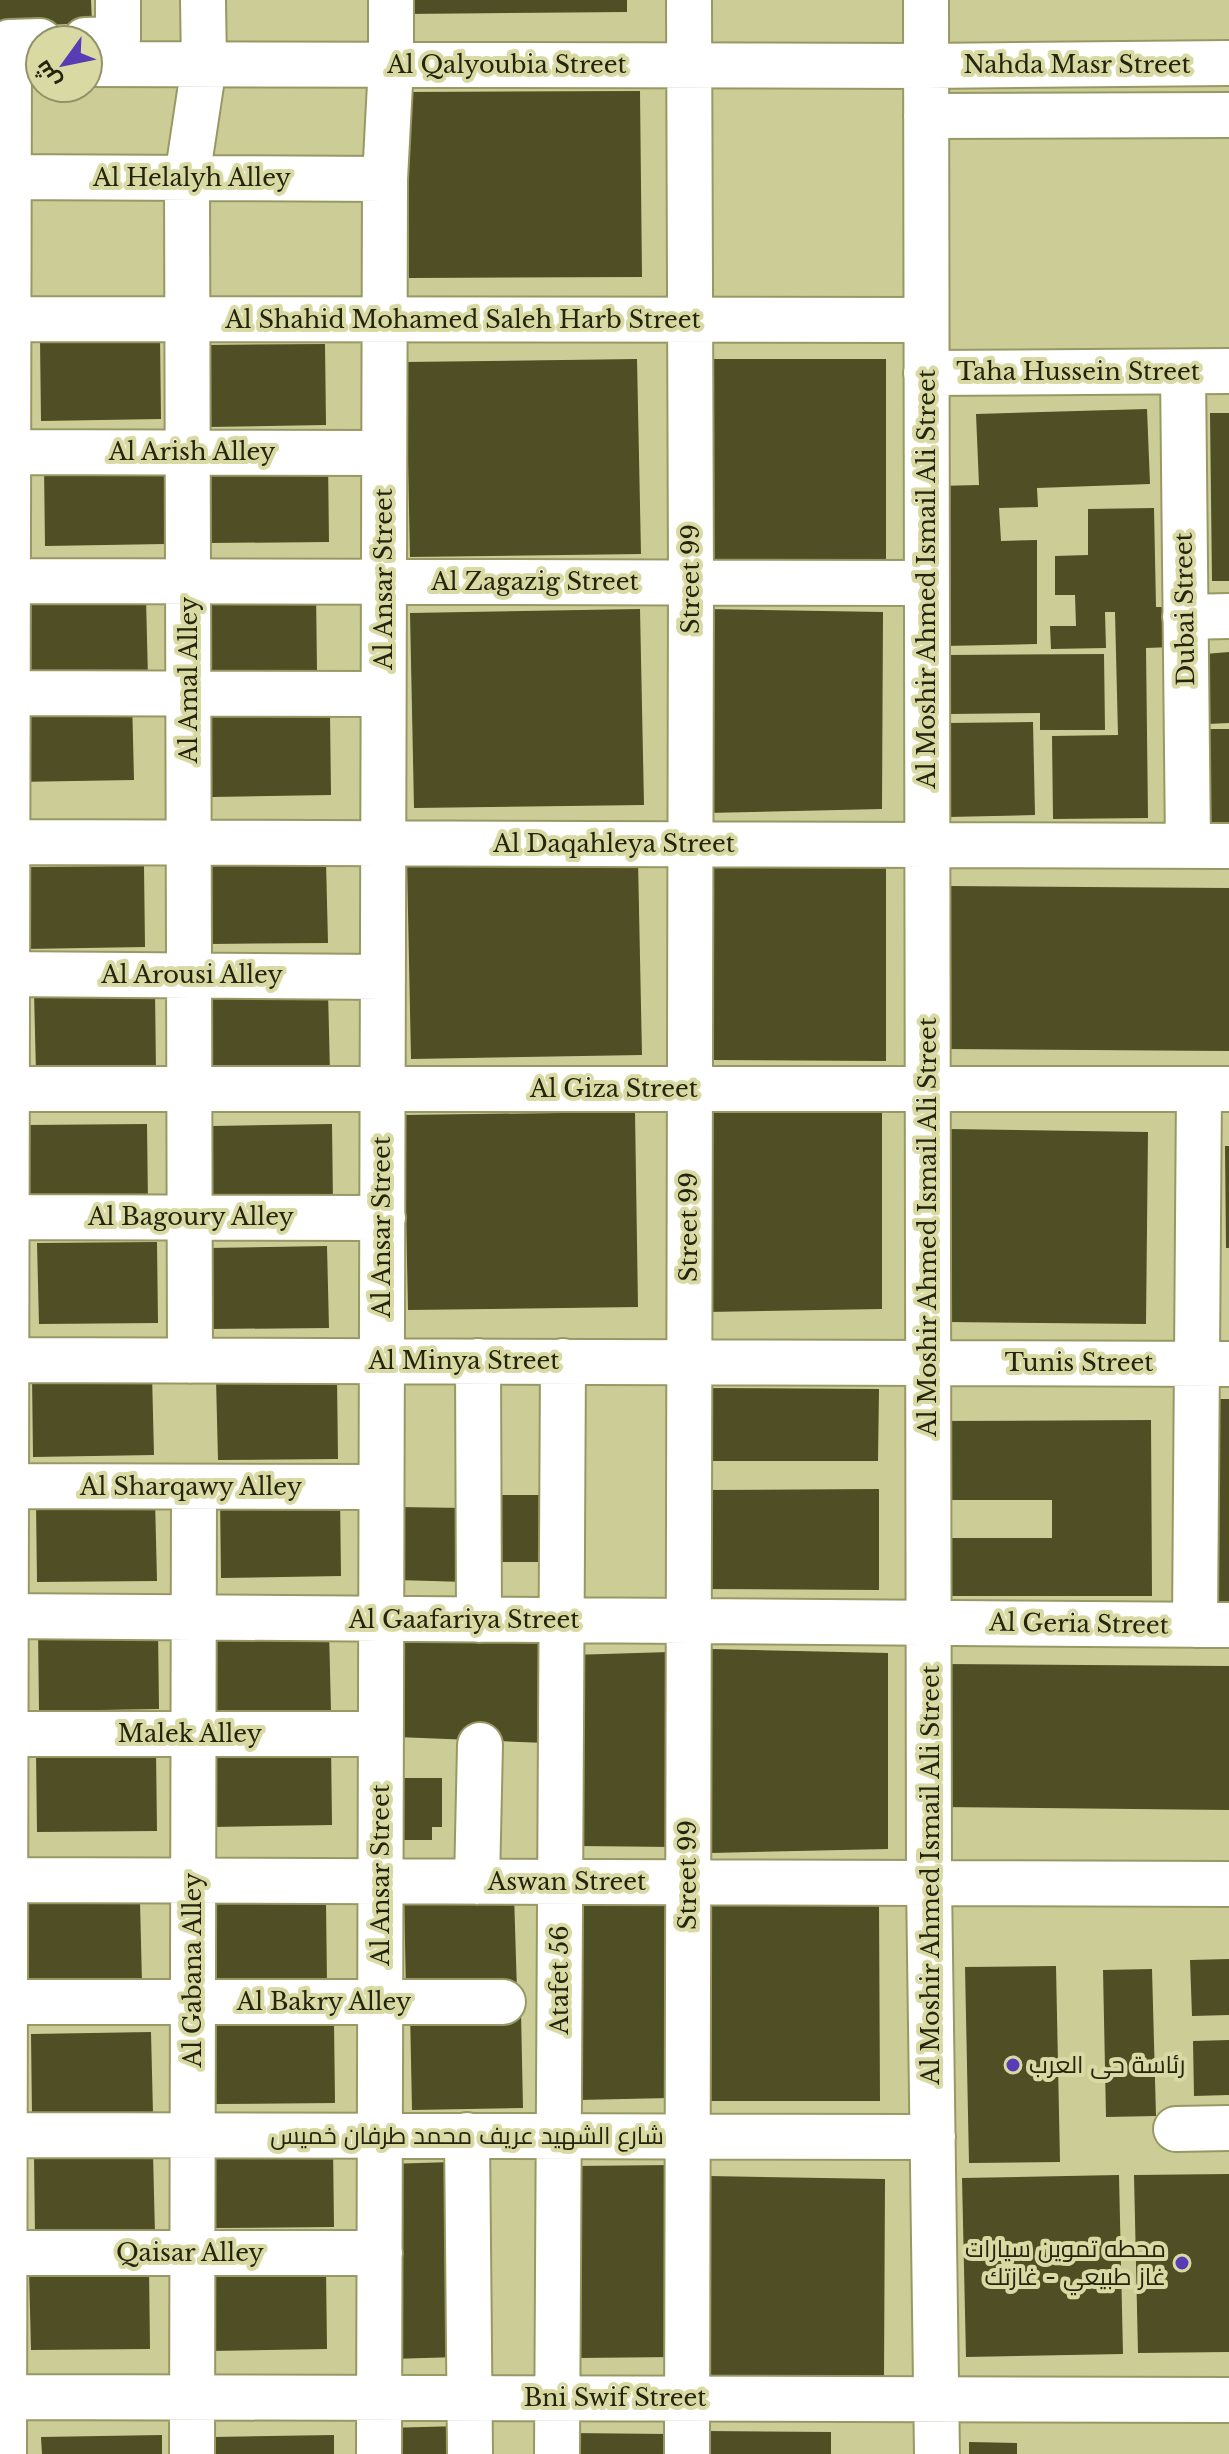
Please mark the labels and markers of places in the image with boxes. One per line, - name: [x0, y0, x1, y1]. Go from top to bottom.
- place label: رئاسة حى العرب: [1029, 2050, 1185, 2079]
- marker: رئاسة حى العرب: [1004, 2056, 1022, 2074]
- place label: محطه تموين سيارات غاز طبيعي - غازتك: [965, 2234, 1166, 2296]
- marker: محطه تموين سيارات غاز طبيعي - غازتك: [1173, 2254, 1191, 2272]

